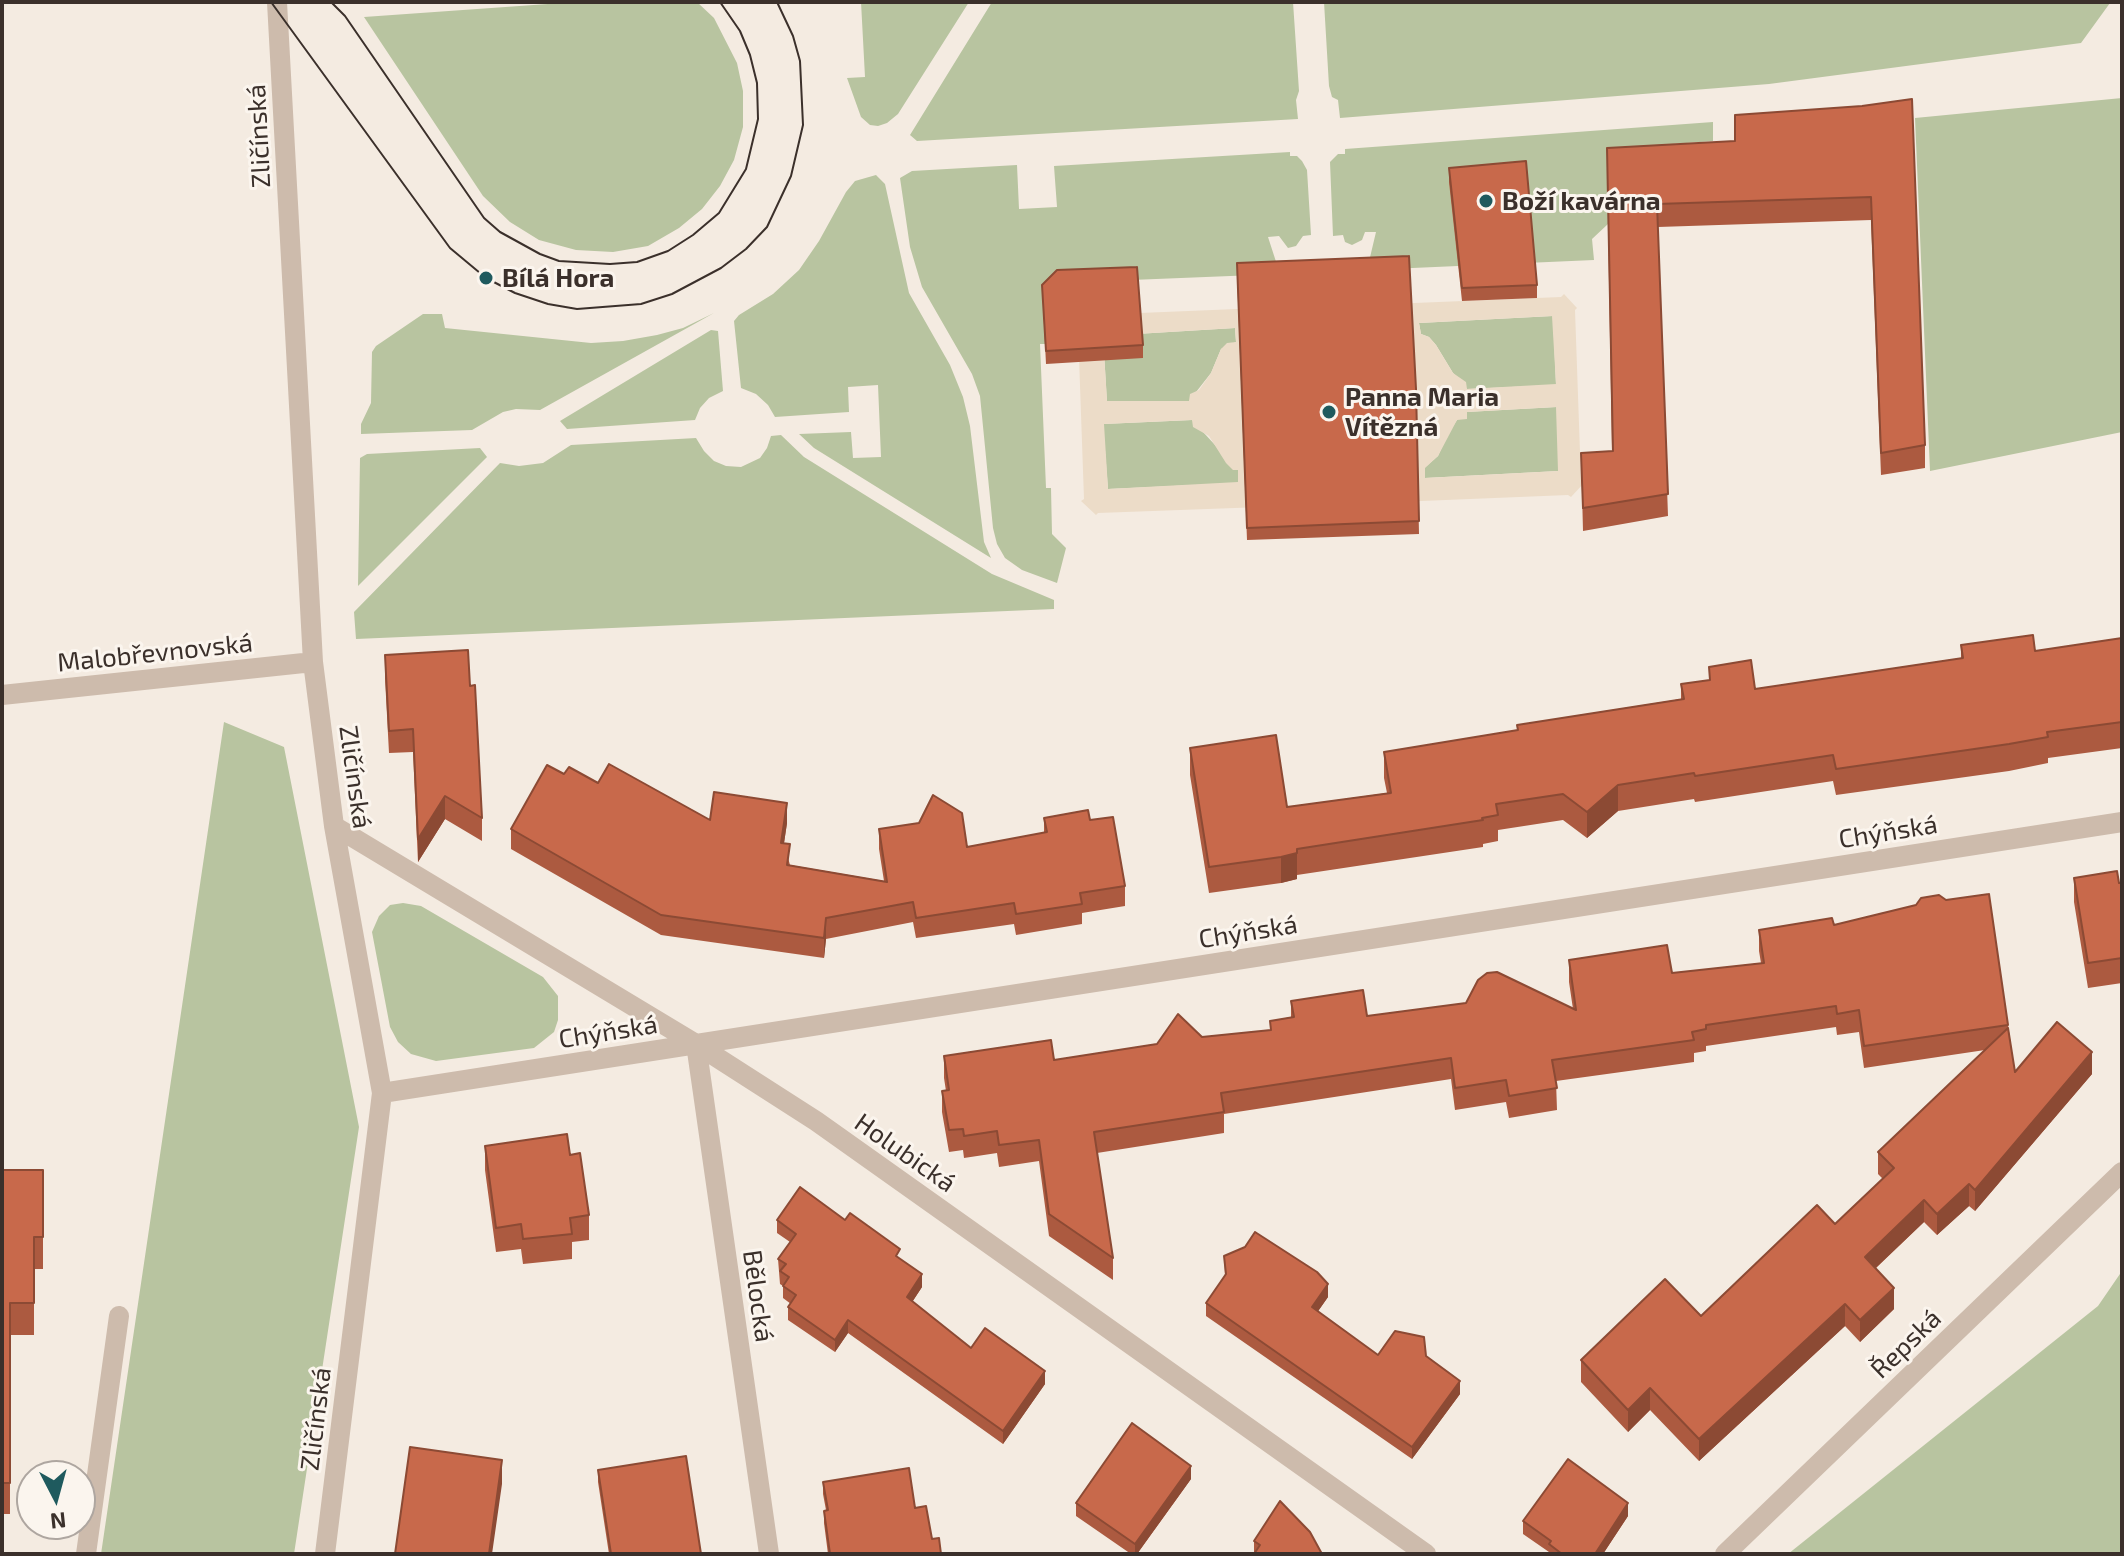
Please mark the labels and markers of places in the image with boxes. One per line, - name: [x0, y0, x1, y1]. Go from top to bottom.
- place label: Boží kavárna: [1502, 185, 1661, 217]
- marker: Boží kavárna: [1477, 192, 1495, 210]
- place label: Bílá Hora: [502, 262, 614, 294]
- marker: Bílá Hora: [477, 269, 495, 287]
- place label: Panna Maria Vítězná: [1345, 381, 1499, 442]
- marker: Panna Maria Vítězná: [1320, 403, 1338, 421]

